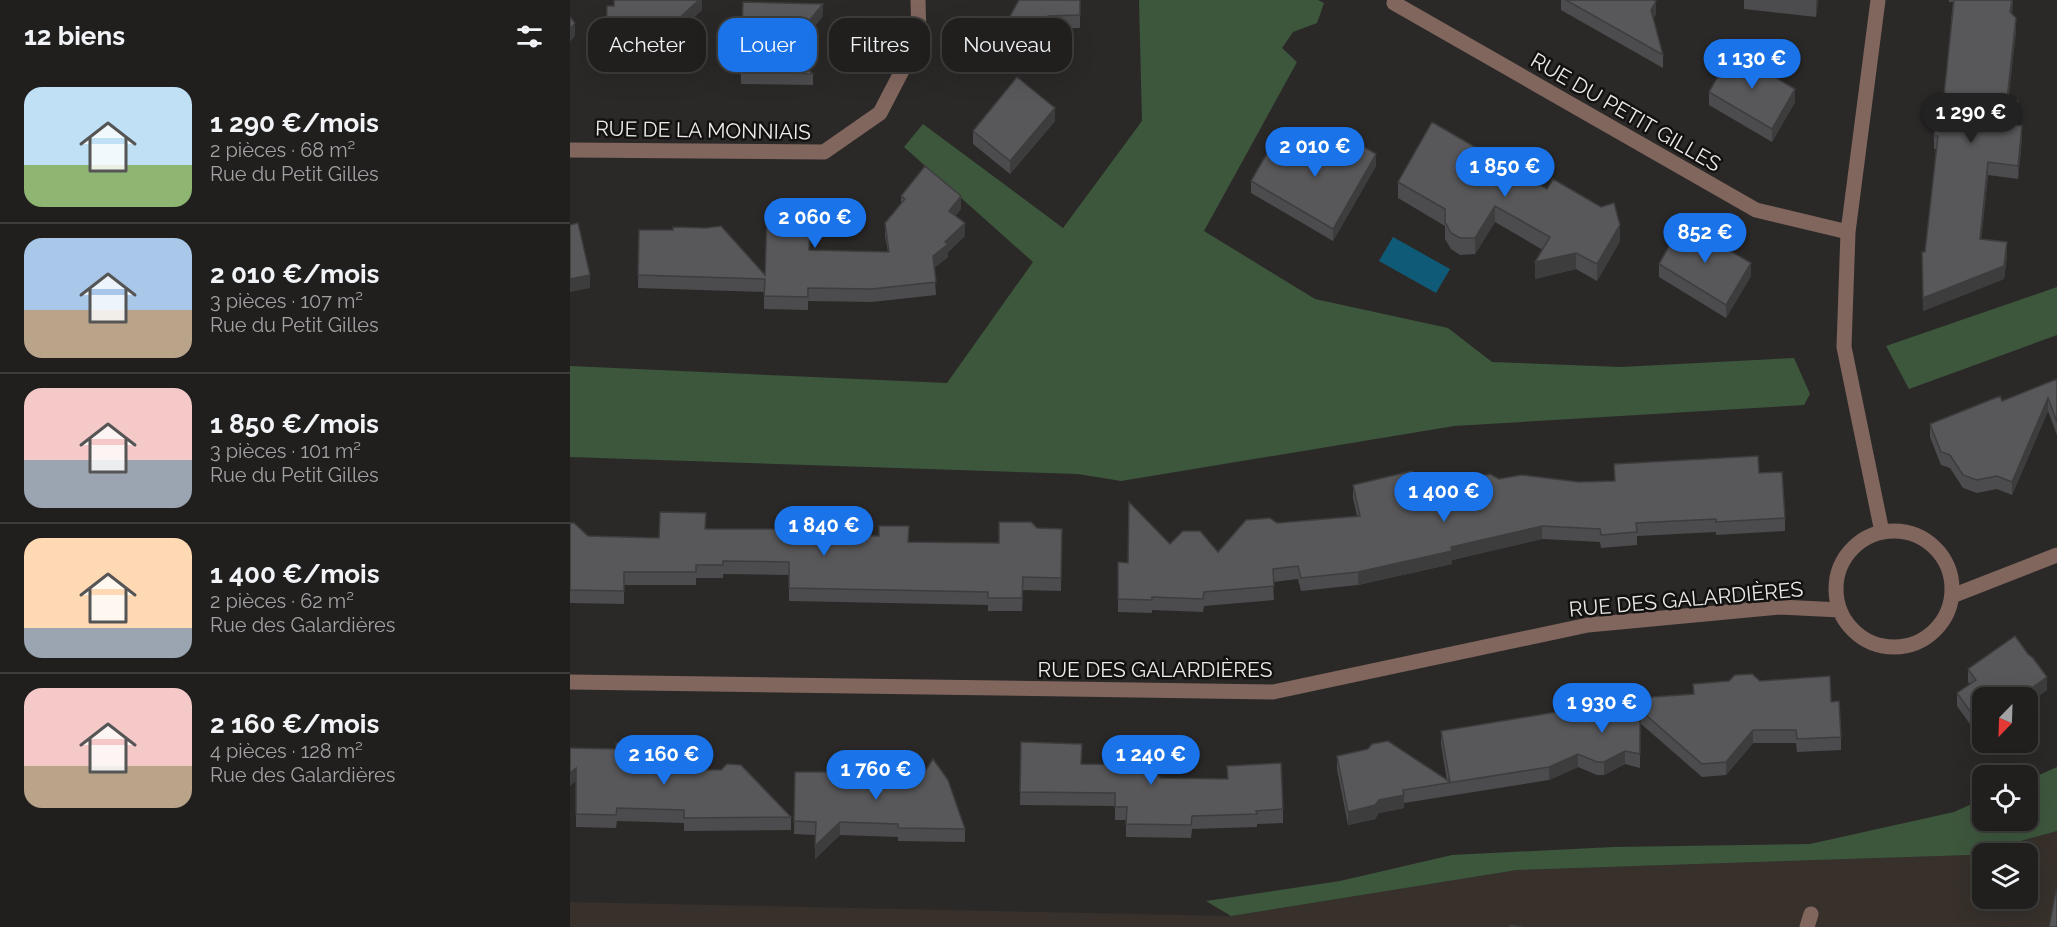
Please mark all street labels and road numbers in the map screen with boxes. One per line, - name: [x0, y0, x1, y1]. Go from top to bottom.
- street label: RUE DU PETIT GILLES: [1526, 47, 1726, 177]
- street label: RUE DE LA MONNIAIS: [595, 116, 811, 144]
- street label: RUE DES GALARDIÈRES: [1568, 576, 1804, 622]
- street label: RUE DES GALARDIÈRES: [1037, 657, 1273, 682]

